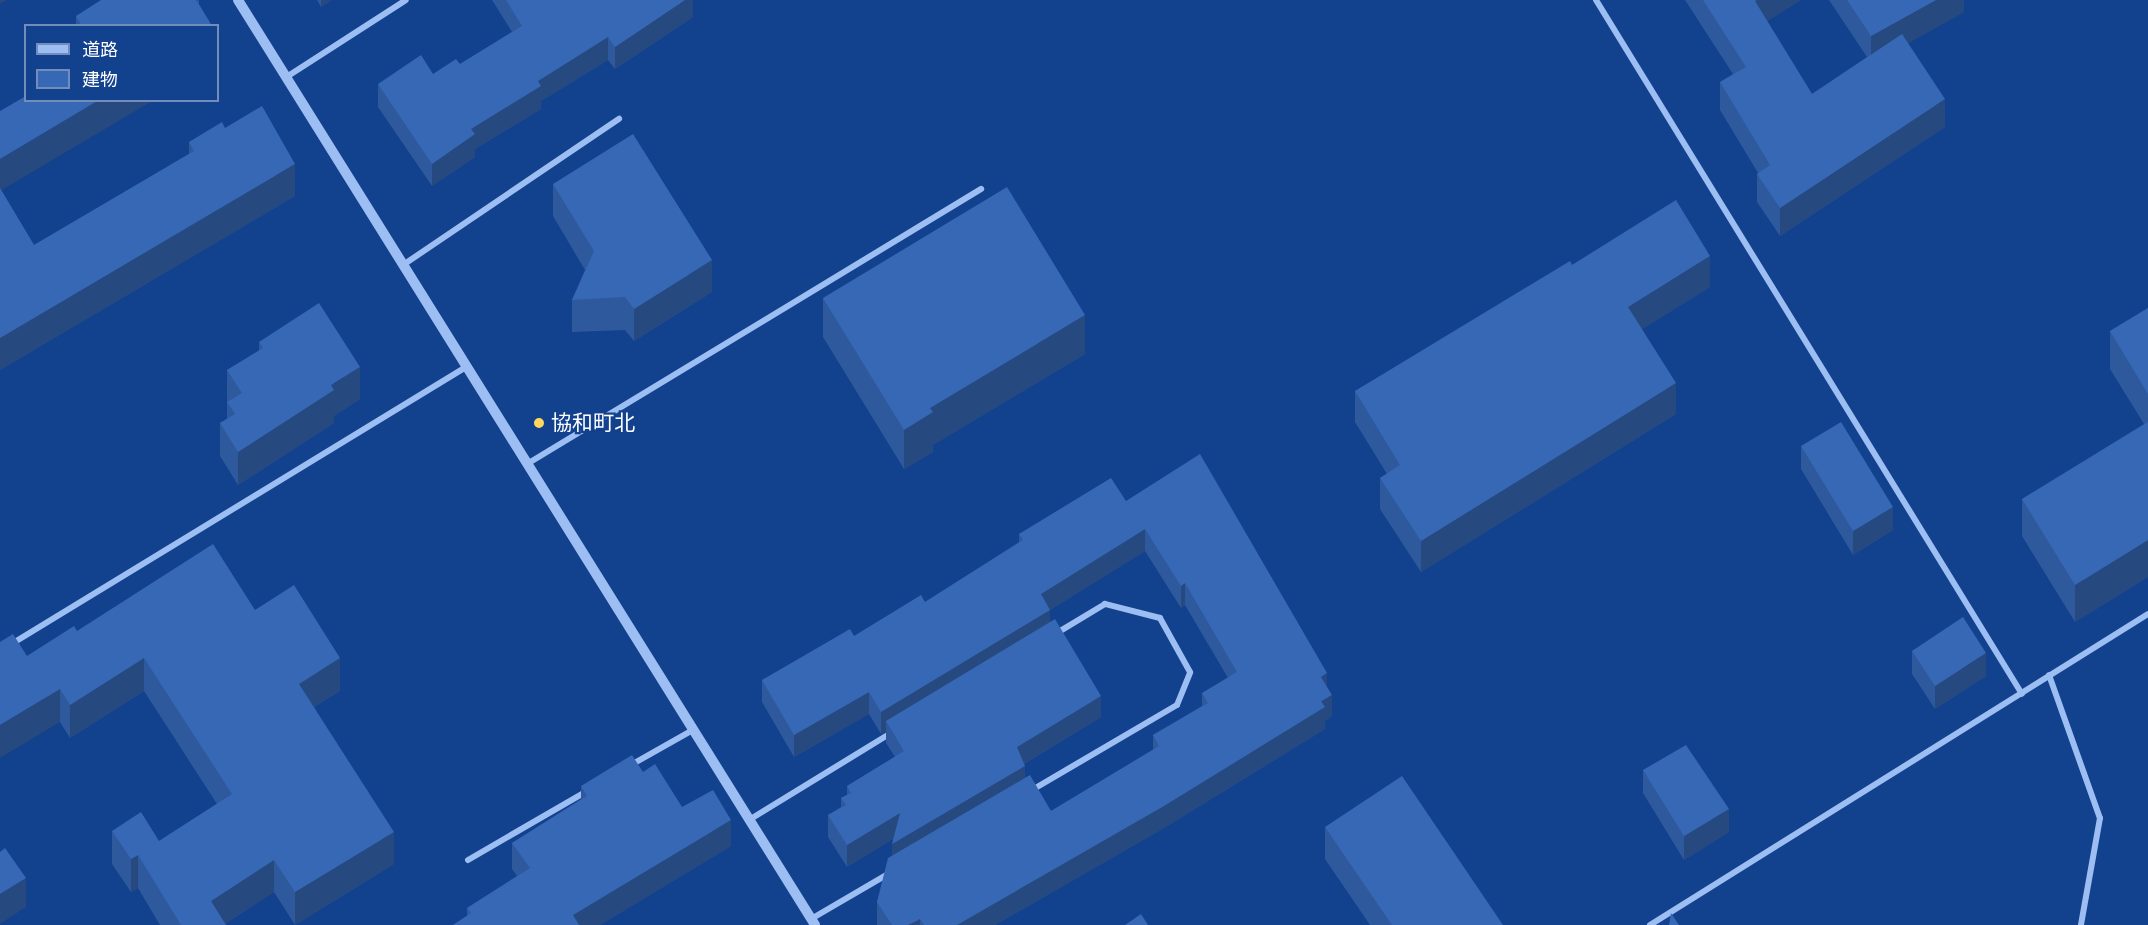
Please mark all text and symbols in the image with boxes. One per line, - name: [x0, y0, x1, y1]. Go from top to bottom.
- legend: [24, 24, 219, 102]
- text: 道路: [82, 37, 118, 63]
- text: 建物: [82, 67, 118, 93]
- place label: 協和町北: [551, 410, 635, 436]
- marker: 協和町北: [532, 416, 546, 430]

